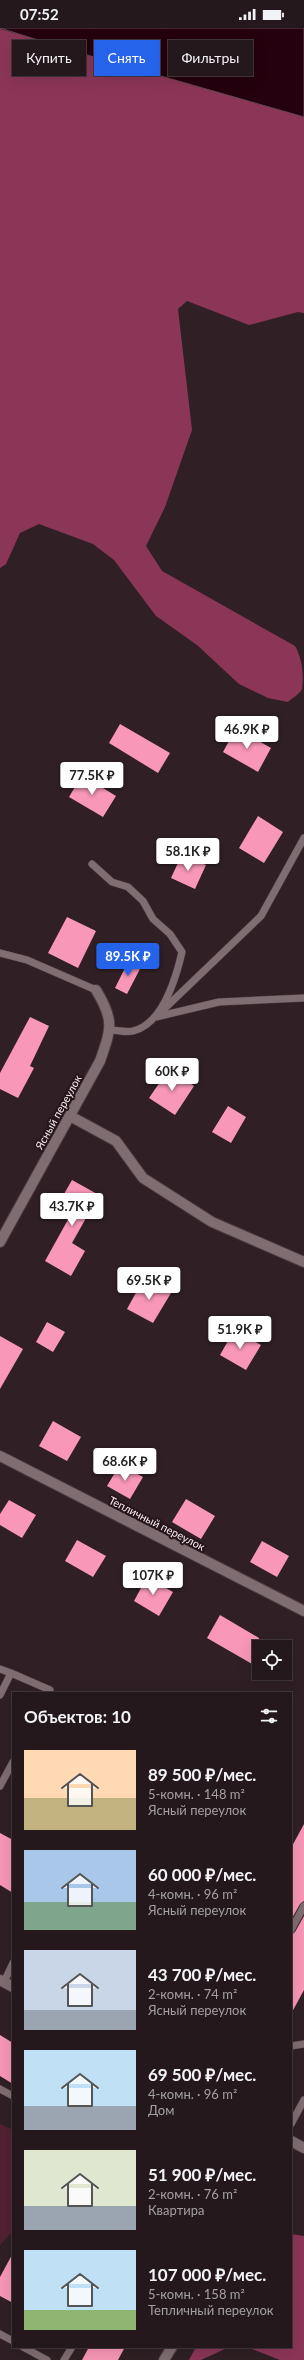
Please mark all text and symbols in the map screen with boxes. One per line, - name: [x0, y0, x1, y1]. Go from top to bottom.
- text: 07:52: [20, 5, 59, 23]
- chip: Купить: [12, 40, 86, 76]
- chip: Снять: [94, 40, 160, 76]
- chip: Фильтры: [168, 40, 253, 76]
- pin: 46.9K ₽: [210, 716, 284, 750]
- text: 46.9K ₽: [224, 721, 270, 737]
- pin: 77.5K ₽: [55, 762, 129, 796]
- text: 77.5K ₽: [69, 767, 115, 783]
- pin: 58.1K ₽: [151, 838, 225, 872]
- text: 58.1K ₽: [165, 843, 211, 859]
- pin: 89.5K ₽: [91, 943, 165, 977]
- text: 89.5K ₽: [105, 948, 151, 964]
- pin: 60K ₽: [144, 1058, 200, 1092]
- text: 60K ₽: [155, 1063, 189, 1079]
- street label: Ясный переулок: [32, 1072, 84, 1152]
- pin: 43.7K ₽: [35, 1193, 109, 1227]
- text: 43.7K ₽: [49, 1198, 95, 1214]
- pin: 69.5K ₽: [112, 1267, 186, 1301]
- text: 69.5K ₽: [126, 1272, 172, 1288]
- pin: 51.9K ₽: [203, 1316, 277, 1350]
- text: 51.9K ₽: [217, 1321, 263, 1337]
- pin: 68.6K ₽: [88, 1448, 162, 1482]
- text: 68.6K ₽: [102, 1453, 148, 1469]
- street label: Тепличный переулок: [107, 1493, 208, 1553]
- pin: 107K ₽: [120, 1562, 186, 1596]
- text: 107K ₽: [132, 1567, 174, 1583]
- map controls: [252, 1640, 292, 1680]
- button: locate: [252, 1640, 292, 1680]
- icon: filters: [258, 1705, 280, 1727]
- text: Объектов: 10: [24, 1706, 131, 1727]
- text: 89 500 ₽/мес.: [148, 1764, 256, 1785]
- icon: home: [56, 1766, 104, 1814]
- text: 5-комн. · 148 m²: [148, 1786, 245, 1802]
- text: Ясный переулок: [148, 1802, 246, 1818]
- text: 60 000 ₽/мес.: [148, 1864, 256, 1885]
- icon: home: [56, 1866, 104, 1914]
- text: 4-комн. · 96 m²: [148, 1886, 237, 1902]
- text: Ясный переулок: [148, 1902, 246, 1918]
- text: 43 700 ₽/мес.: [148, 1964, 256, 1985]
- icon: home: [56, 1966, 104, 2014]
- text: 2-комн. · 74 m²: [148, 1986, 237, 2002]
- text: Ясный переулок: [148, 2002, 246, 2018]
- text: 69 500 ₽/мес.: [148, 2064, 256, 2085]
- icon: home: [56, 2066, 104, 2114]
- text: 4-комн. · 96 m²: [148, 2086, 237, 2102]
- text: Дом: [148, 2102, 174, 2118]
- text: 51 900 ₽/мес.: [148, 2164, 256, 2185]
- icon: home: [56, 2166, 104, 2214]
- text: 2-комн. · 76 m²: [148, 2186, 237, 2202]
- text: Квартира: [148, 2202, 204, 2218]
- text: 107 000 ₽/мес.: [148, 2264, 266, 2285]
- icon: home: [56, 2266, 104, 2314]
- text: 5-комн. · 158 m²: [148, 2286, 245, 2302]
- text: Тепличный переулок: [148, 2302, 274, 2318]

